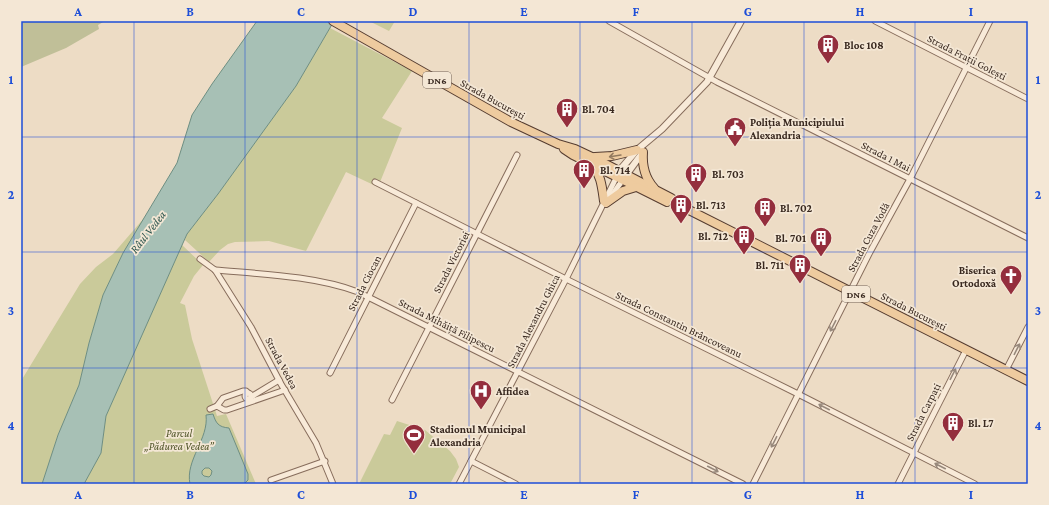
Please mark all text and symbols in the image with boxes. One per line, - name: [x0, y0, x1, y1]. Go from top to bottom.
- text: A: [73, 4, 82, 19]
- text: B: [186, 4, 194, 19]
- text: C: [297, 4, 305, 19]
- text: D: [409, 4, 418, 19]
- text: E: [520, 4, 528, 19]
- text: F: [633, 4, 640, 19]
- text: G: [744, 4, 752, 19]
- text: H: [856, 4, 865, 19]
- text: I: [969, 4, 973, 19]
- building icon: Bloc 108: [815, 32, 841, 65]
- street label: Strada Frații Golești: [925, 32, 1009, 84]
- place label: Bloc 108: [844, 39, 884, 51]
- text: 1: [9, 72, 14, 87]
- road number: DN6: [423, 72, 451, 88]
- text: 1: [1036, 72, 1041, 87]
- street label: Strada București: [458, 76, 528, 124]
- building icon: Bl. 704: [554, 96, 580, 129]
- place label: Bl. 704: [582, 103, 615, 115]
- public building icon: Poliția Municipiului Alexandria: [722, 115, 748, 148]
- place label: Poliția Municipiului Alexandria: [749, 116, 845, 141]
- street label: Strada 1 Mai: [860, 139, 913, 174]
- one-way arrow: [609, 152, 622, 160]
- building icon: Bl. 714: [571, 157, 597, 190]
- building icon: Bl. 703: [683, 161, 709, 194]
- place label: Bl. 714: [600, 164, 630, 176]
- place label: Bl. 703: [712, 168, 744, 180]
- text: 2: [8, 187, 15, 202]
- text: 2: [1035, 187, 1042, 202]
- building icon: Bl. 713: [668, 192, 694, 225]
- building icon: Bl. 702: [752, 195, 778, 228]
- place label: Bl. 713: [696, 199, 726, 211]
- street label: Strada Cuza Vodă: [845, 200, 891, 274]
- place label: Bl. 702: [780, 202, 813, 214]
- water label: Râul Vedea: [127, 208, 169, 256]
- building icon: Bl. 712: [731, 223, 757, 256]
- building icon: Bl. 701: [808, 225, 834, 258]
- street label: Strada Victoriei: [430, 229, 472, 295]
- place label: Bl. 712: [698, 230, 728, 242]
- place label: Bl. 701: [775, 232, 806, 244]
- building icon: Bl. 711: [787, 252, 813, 285]
- street label: Strada Ciocan: [345, 253, 383, 313]
- place label: Bl. 711: [756, 259, 784, 271]
- church icon: Biserica Ortodoxă: [998, 263, 1024, 296]
- place label: Biserica Ortodoxă: [952, 264, 997, 289]
- street label: Strada Alexandru Ghica: [504, 272, 562, 370]
- road number: DN6: [842, 286, 870, 302]
- street label: Strada Constantin Brâncoveanu: [614, 288, 744, 360]
- street label: Strada București: [878, 289, 949, 335]
- street label: Strada Mihăiță Filipescu: [396, 295, 497, 356]
- text: 3: [8, 303, 14, 318]
- text: 3: [1035, 303, 1041, 318]
- one-way arrow: [829, 320, 836, 332]
- street label: Strada Vedea: [263, 335, 301, 391]
- one-way arrow: [1014, 343, 1021, 355]
- one-way arrow: [950, 369, 958, 381]
- hospital icon: Affidea: [468, 378, 494, 411]
- street label: Strada Carpați: [903, 381, 945, 444]
- place label: Affidea: [495, 385, 530, 397]
- one-way arrow: [819, 403, 831, 411]
- building icon: Bl. L7: [940, 410, 966, 443]
- place label: Bl. L7: [968, 417, 994, 429]
- text: 4: [7, 418, 15, 433]
- text: 4: [1034, 418, 1042, 433]
- sports icon: Stadionul Municipal Alexandria: [401, 422, 427, 455]
- place label: Stadionul Municipal Alexandria: [429, 423, 526, 448]
- park label: Parcul „Pădurea Vedea”: [143, 427, 214, 453]
- one-way arrow: [770, 436, 777, 448]
- one-way arrow: [935, 462, 947, 469]
- one-way arrow: [706, 466, 718, 473]
- text: A: [73, 487, 82, 502]
- text: B: [186, 487, 194, 502]
- text: C: [297, 487, 305, 502]
- text: D: [409, 487, 418, 502]
- text: E: [520, 487, 528, 502]
- text: F: [633, 487, 640, 502]
- text: G: [744, 487, 752, 502]
- text: H: [856, 487, 865, 502]
- text: I: [969, 487, 973, 502]

